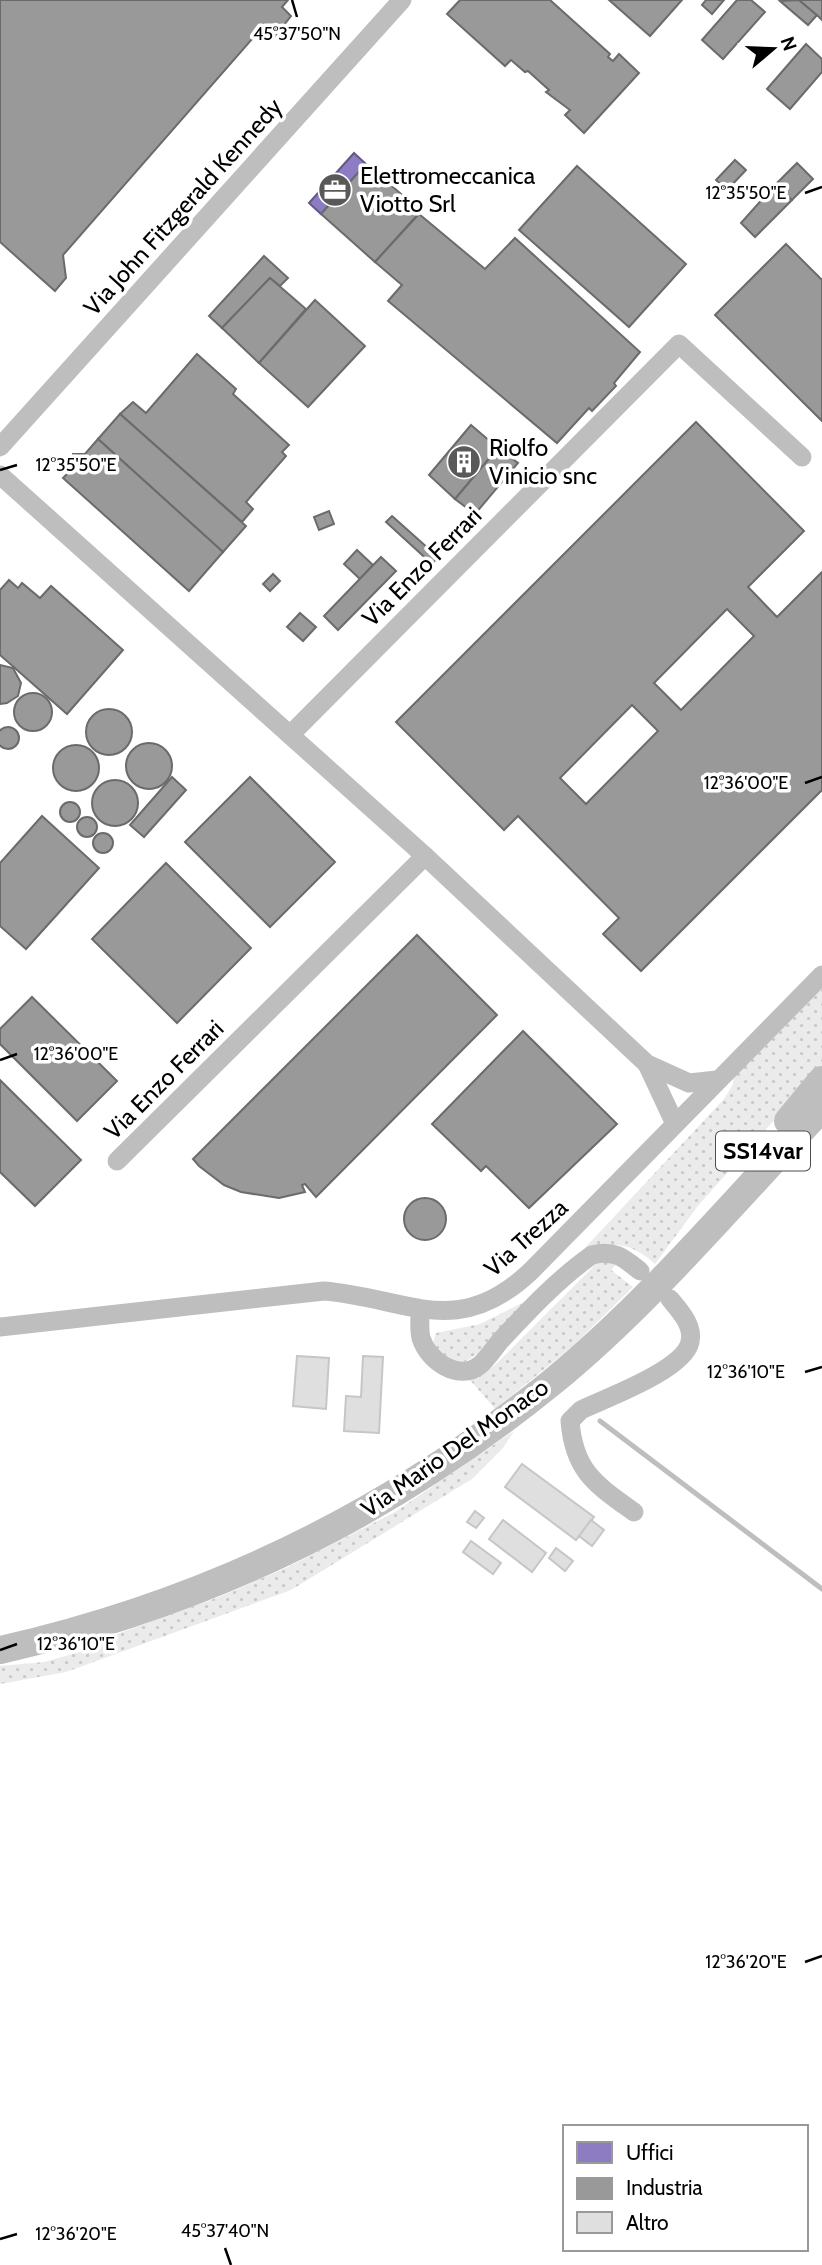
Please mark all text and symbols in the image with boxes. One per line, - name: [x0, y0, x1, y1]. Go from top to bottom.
- north arrow: [738, 14, 808, 84]
- text: 45°37'50"N: [253, 23, 341, 45]
- text: N: [776, 34, 802, 54]
- street label: Via John Fitzgerald Kennedy: [77, 92, 288, 321]
- place label: Elettromeccanica Viotto Srl: [360, 161, 536, 218]
- office icon: Elettromeccanica Viotto Srl: [316, 171, 354, 209]
- text: 12°35'50"E: [705, 182, 787, 204]
- place label: Riolfo Vinicio snc: [489, 433, 597, 490]
- building icon: Riolfo Vinicio snc: [445, 443, 483, 481]
- text: 12°35'50"E: [35, 454, 117, 476]
- street label: Via Enzo Ferrari: [356, 501, 487, 632]
- text: 12°36'00"E: [704, 772, 788, 794]
- street label: Via Enzo Ferrari: [98, 1014, 229, 1145]
- text: 12°36'00"E: [34, 1043, 118, 1065]
- road number: SS14var: [716, 1132, 810, 1170]
- street label: Via Trezza: [478, 1192, 574, 1283]
- text: 12°36'10"E: [707, 1361, 785, 1383]
- street label: Via Mario Del Monaco: [356, 1372, 554, 1523]
- text: 12°36'10"E: [37, 1633, 115, 1655]
- text: 12°36'20"E: [705, 1951, 787, 1973]
- legend: [563, 2125, 808, 2251]
- text: Uffici: [626, 2140, 673, 2165]
- text: Industria: [626, 2175, 703, 2200]
- text: Altro: [626, 2210, 669, 2235]
- text: 45°37'40"N: [181, 2220, 269, 2242]
- text: 12°36'20"E: [35, 2223, 117, 2245]

